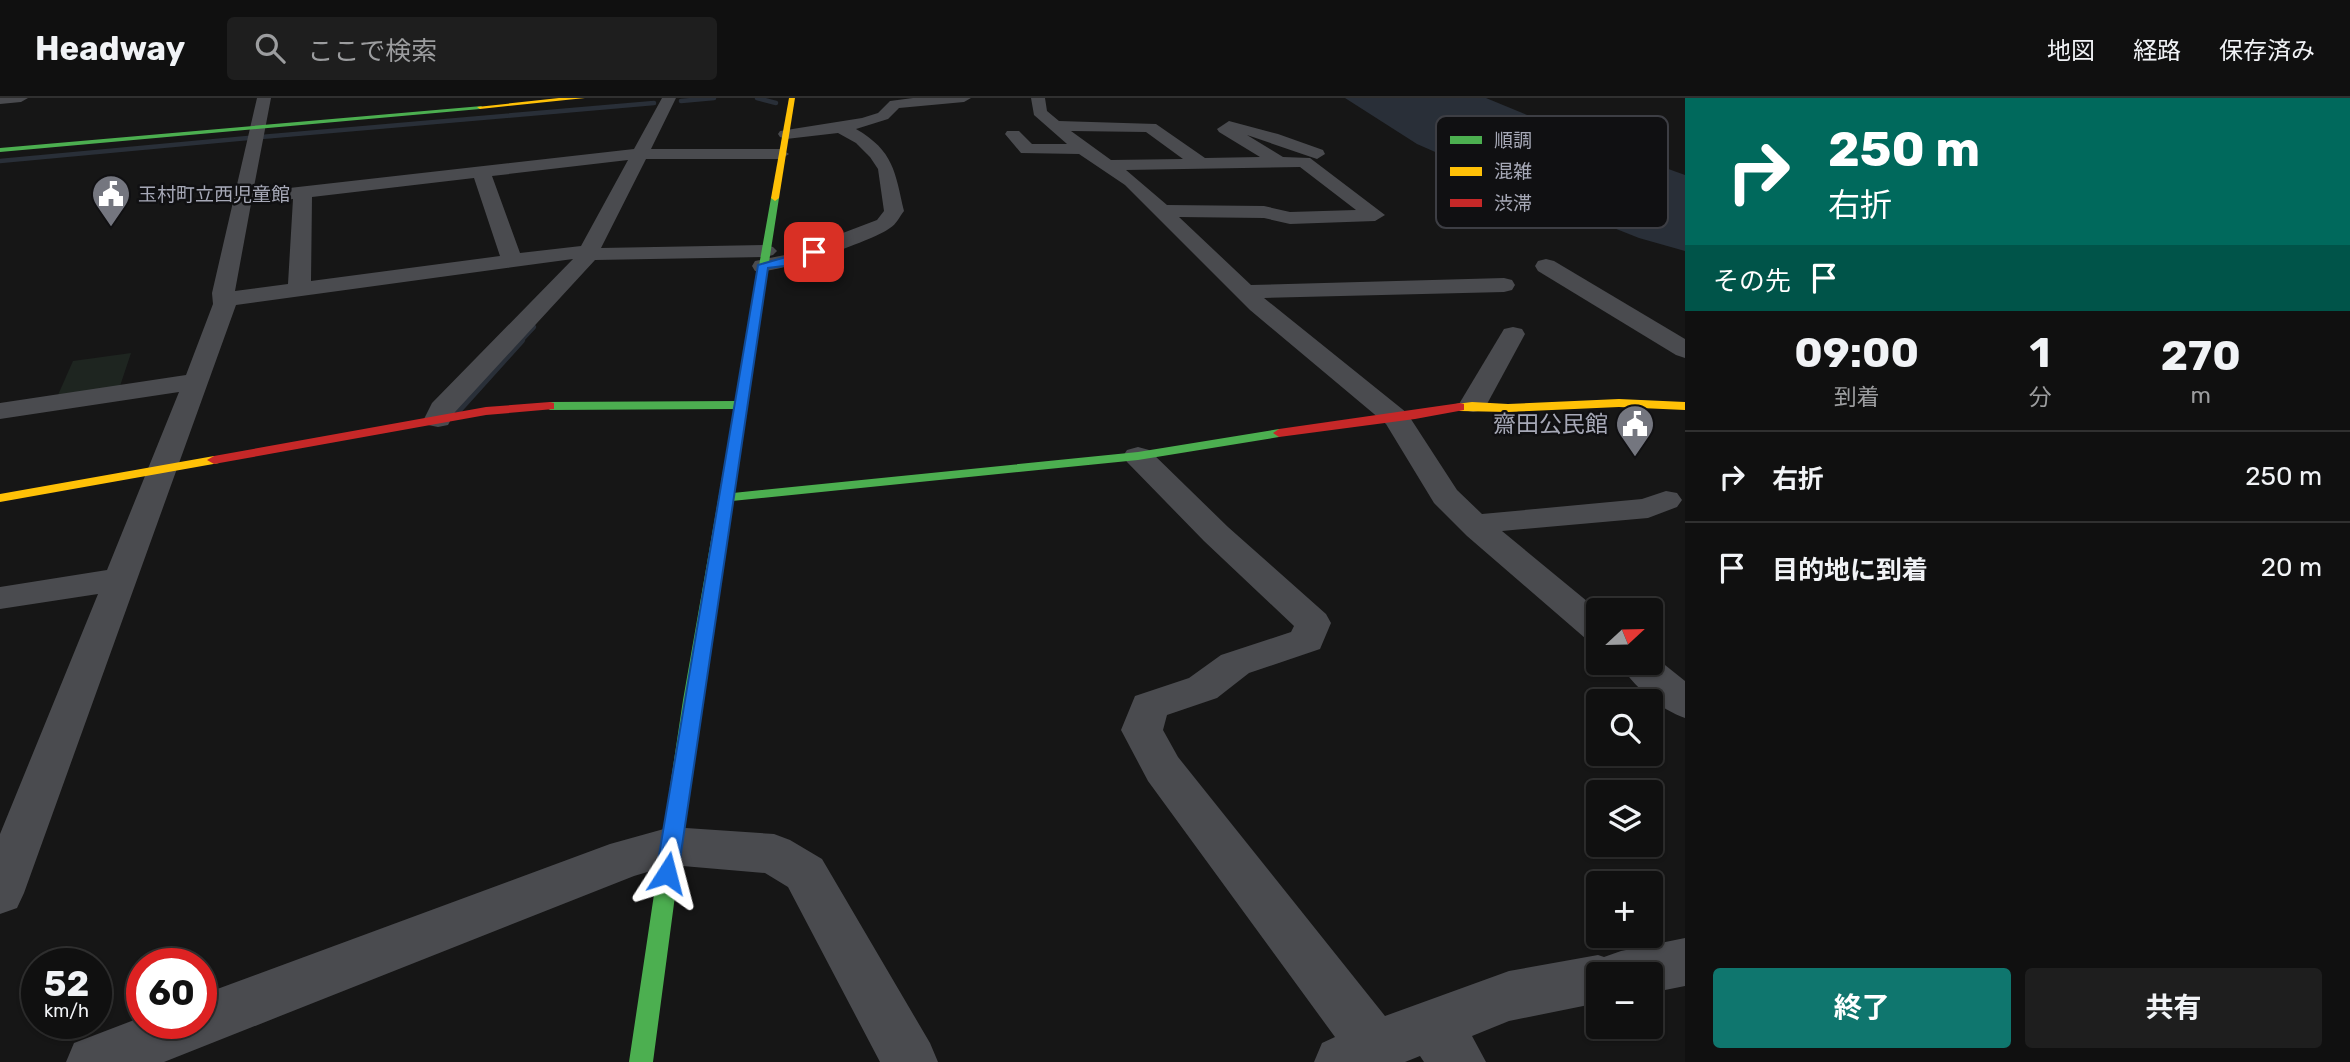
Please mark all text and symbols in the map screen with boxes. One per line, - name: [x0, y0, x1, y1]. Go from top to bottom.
- search box: [227, 17, 717, 80]
- text: Headway: [35, 29, 185, 68]
- icon: search: [251, 29, 289, 67]
- text: ここで検索: [307, 36, 437, 67]
- text: 地図: [2047, 37, 2095, 65]
- text: 経路: [2133, 37, 2181, 65]
- text: 保存済み: [2219, 37, 2315, 65]
- legend: [1436, 116, 1668, 228]
- text: 250 m: [1828, 120, 1980, 178]
- icon: right: [1713, 126, 1804, 217]
- text: 順調: [1494, 129, 1532, 152]
- text: 混雑: [1494, 160, 1532, 183]
- public building icon: 玉村町立西児童館: [90, 173, 132, 228]
- place label: 玉村町立西児童館: [138, 183, 290, 206]
- text: 右折: [1828, 186, 1892, 224]
- text: 渋滞: [1494, 192, 1532, 215]
- pin: [784, 222, 844, 282]
- icon: arrive: [795, 233, 833, 271]
- icon: arrive: [1805, 259, 1843, 297]
- text: その先: [1713, 266, 1791, 297]
- text: 09:00: [1794, 328, 1919, 378]
- text: 1: [2030, 328, 2050, 378]
- text: 270: [2161, 331, 2241, 381]
- text: m: [2191, 381, 2211, 409]
- text: 到着: [1834, 383, 1880, 411]
- text: 分: [2028, 383, 2051, 411]
- public building icon: 齋田公民館: [1614, 403, 1656, 458]
- place label: 齋田公民館: [1493, 410, 1608, 438]
- icon: right: [1713, 458, 1751, 496]
- text: 250 m: [2245, 461, 2322, 492]
- text: 右折: [1772, 464, 1824, 495]
- icon: arrive: [1713, 549, 1751, 587]
- text: 20 m: [2261, 552, 2322, 583]
- text: 目的地に到着: [1772, 555, 1928, 586]
- north arrow: [1586, 598, 1662, 676]
- map controls: [1586, 598, 1663, 1039]
- button: search: [1586, 689, 1663, 766]
- button: layers: [1586, 780, 1663, 857]
- position arrow: [630, 836, 704, 910]
- button: +: [1586, 871, 1663, 948]
- speed limit sign: 60: [126, 948, 217, 1039]
- button: −: [1586, 962, 1663, 1039]
- text: 52: [44, 963, 89, 1005]
- button: 終了: [1713, 968, 2011, 1048]
- button: 共有: [2025, 968, 2322, 1048]
- text: km/h: [44, 1000, 89, 1022]

